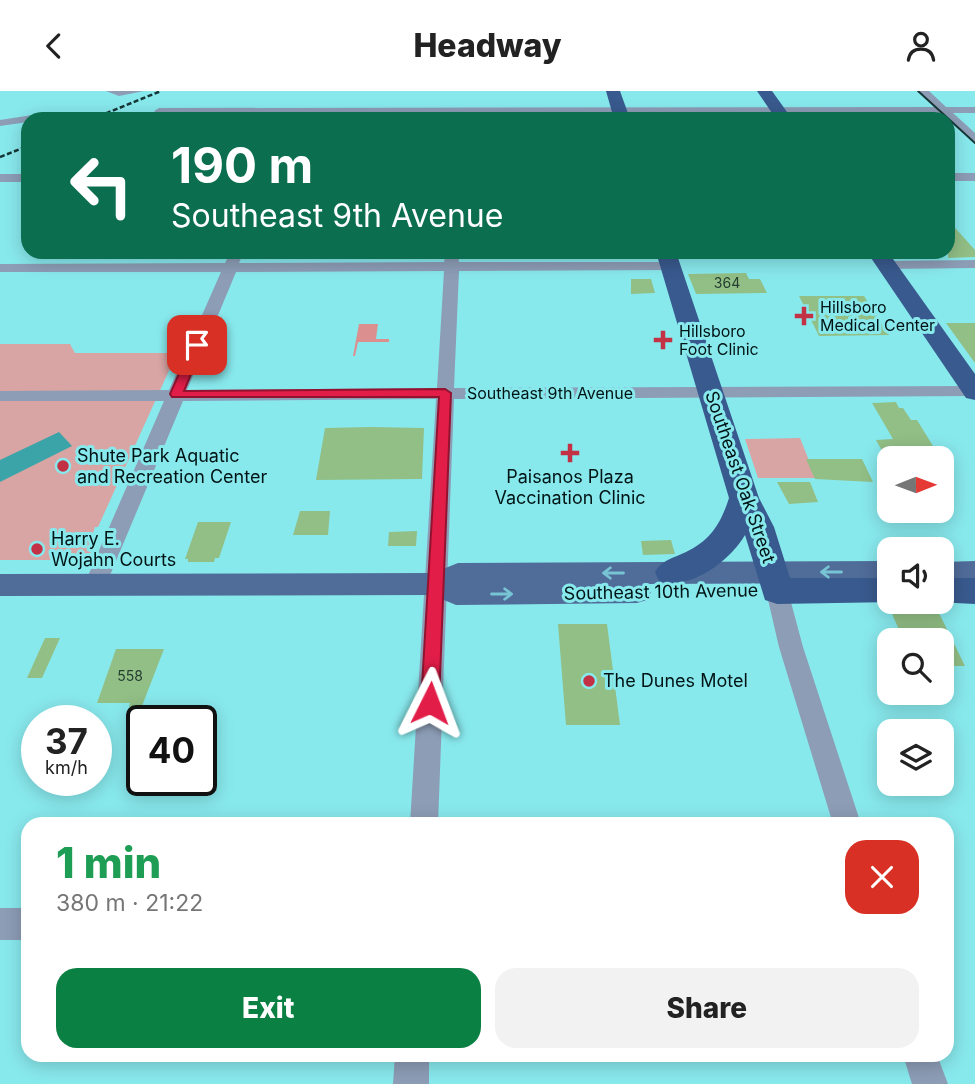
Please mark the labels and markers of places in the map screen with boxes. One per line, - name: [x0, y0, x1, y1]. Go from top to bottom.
- place label: Hillsboro Medical Center: [820, 297, 935, 335]
- marker: Hillsboro Medical Center: [794, 306, 814, 326]
- pin: [167, 315, 227, 375]
- place label: Hillsboro Foot Clinic: [679, 321, 759, 359]
- marker: Hillsboro Foot Clinic: [653, 330, 673, 350]
- marker: Paisanos Plaza Vaccination Clinic: [560, 443, 580, 463]
- place label: Shute Park Aquatic and Recreation Center: [77, 445, 267, 487]
- marker: Shute Park Aquatic and Recreation Center: [55, 458, 71, 474]
- place label: Paisanos Plaza Vaccination Clinic: [494, 466, 646, 508]
- place label: Harry E. Wojahn Courts: [51, 528, 176, 570]
- marker: Harry E. Wojahn Courts: [29, 541, 45, 557]
- place label: The Dunes Motel: [603, 670, 748, 691]
- marker: The Dunes Motel: [581, 673, 597, 689]

